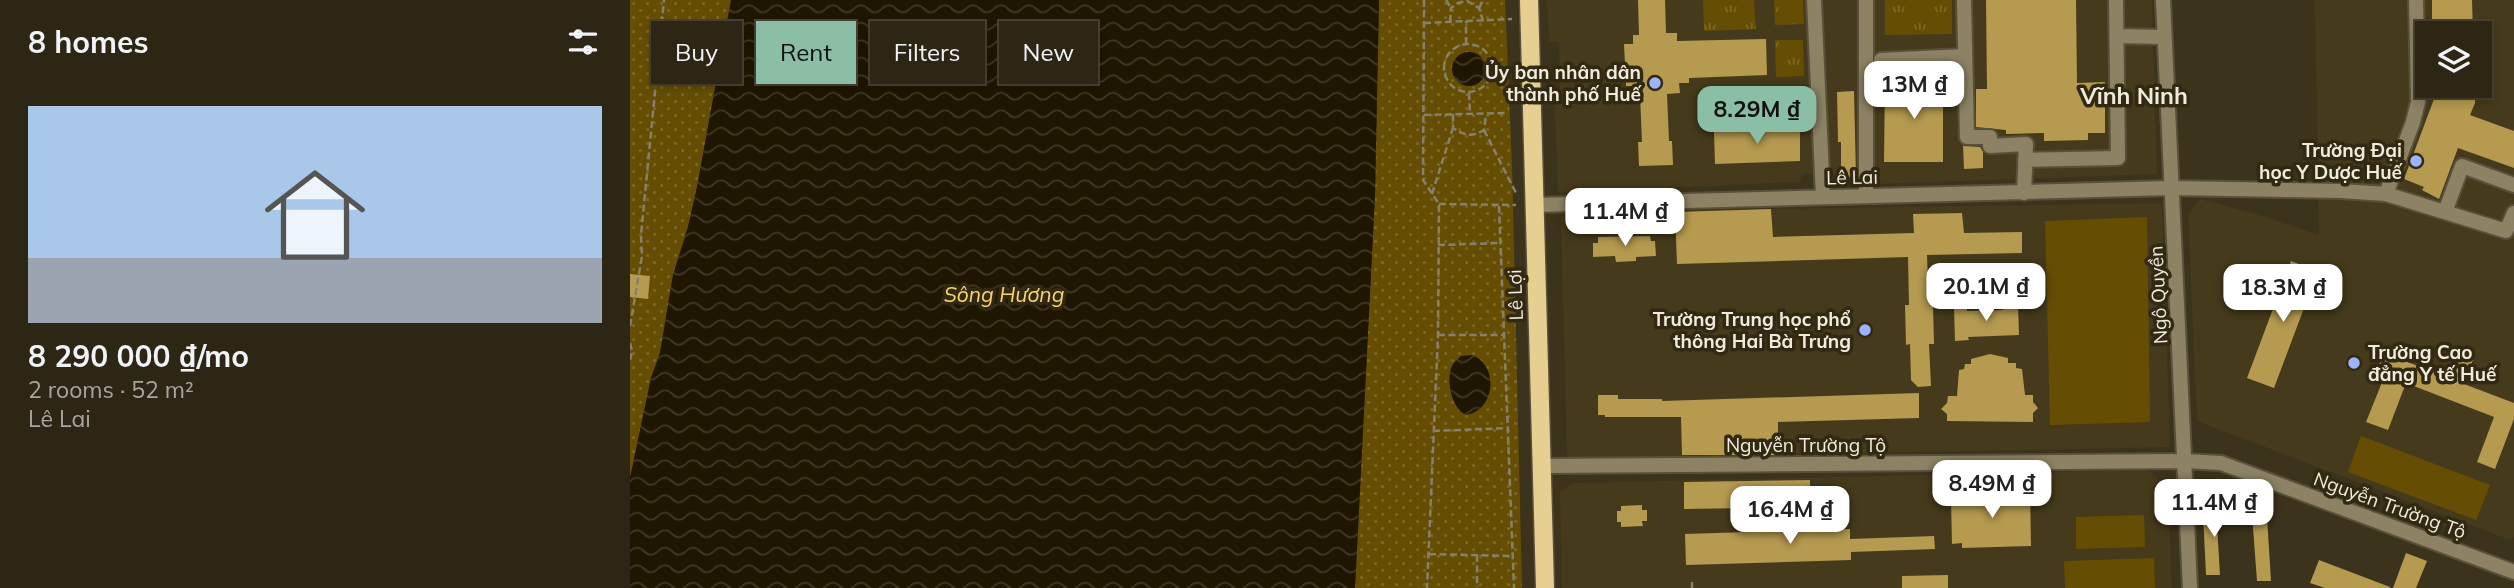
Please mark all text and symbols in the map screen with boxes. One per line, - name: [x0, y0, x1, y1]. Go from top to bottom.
- chip: Buy: [651, 21, 742, 84]
- chip: Rent: [756, 21, 856, 84]
- chip: Filters: [870, 21, 985, 84]
- chip: New: [999, 21, 1098, 84]
- map controls: [2415, 21, 2492, 98]
- button: layers: [2415, 21, 2492, 98]
- text: 8 homes: [28, 23, 149, 61]
- icon: filters: [564, 23, 602, 61]
- place label: Ủy ban nhân dân thành phố Huế: [1485, 60, 1643, 106]
- pin: 13M ₫: [1865, 61, 1963, 121]
- text: 13M ₫: [1880, 69, 1948, 98]
- marker: Ủy ban nhân dân thành phố Huế: [1647, 75, 1663, 91]
- district label: Vĩnh Ninh: [2079, 81, 2188, 110]
- pin: 8.29M ₫: [1692, 86, 1822, 146]
- text: 8.29M ₫: [1713, 94, 1801, 123]
- place label: Trường Đại học Y Dược Huế: [2259, 138, 2404, 184]
- icon: home: [252, 152, 378, 278]
- marker: Trường Đại học Y Dược Huế: [2408, 153, 2424, 169]
- street label: Lê Lai: [1826, 165, 1878, 189]
- pin: 11.4M ₫: [1560, 188, 1690, 248]
- text: 11.4M ₫: [1581, 196, 1669, 225]
- street label: Ngô Quyền: [2143, 245, 2173, 345]
- pin: 20.1M ₫: [1921, 264, 2051, 323]
- pin: 18.3M ₫: [2218, 264, 2348, 324]
- street label: Lê Lợi: [1502, 269, 1528, 321]
- text: 20.1M ₫: [1942, 271, 2030, 300]
- text: 18.3M ₫: [2239, 272, 2327, 301]
- water label: Sông Hương: [944, 281, 1065, 307]
- place label: Trường Trung học phổ thông Hai Bà Trưng: [1653, 307, 1851, 353]
- marker: Trường Trung học phổ thông Hai Bà Trưng: [1857, 322, 1873, 338]
- text: 8 290 000 ₫/mo: [28, 337, 249, 375]
- place label: Trường Cao đẳng Y tế Huế: [2368, 340, 2498, 386]
- marker: Trường Cao đẳng Y tế Huế: [2346, 355, 2362, 371]
- text: 2 rooms · 52 m²: [28, 375, 194, 404]
- text: Lê Lai: [28, 404, 91, 433]
- street label: Nguyễn Trường Tộ: [1726, 433, 1886, 457]
- pin: 8.49M ₫: [1927, 461, 2057, 520]
- street label: Nguyễn Trường Tộ: [2311, 466, 2469, 544]
- text: 8.49M ₫: [1948, 468, 2036, 497]
- pin: 11.4M ₫: [2149, 480, 2279, 539]
- pin: 16.4M ₫: [1725, 486, 1855, 546]
- text: 11.4M ₫: [2170, 487, 2258, 516]
- text: 16.4M ₫: [1746, 494, 1834, 523]

